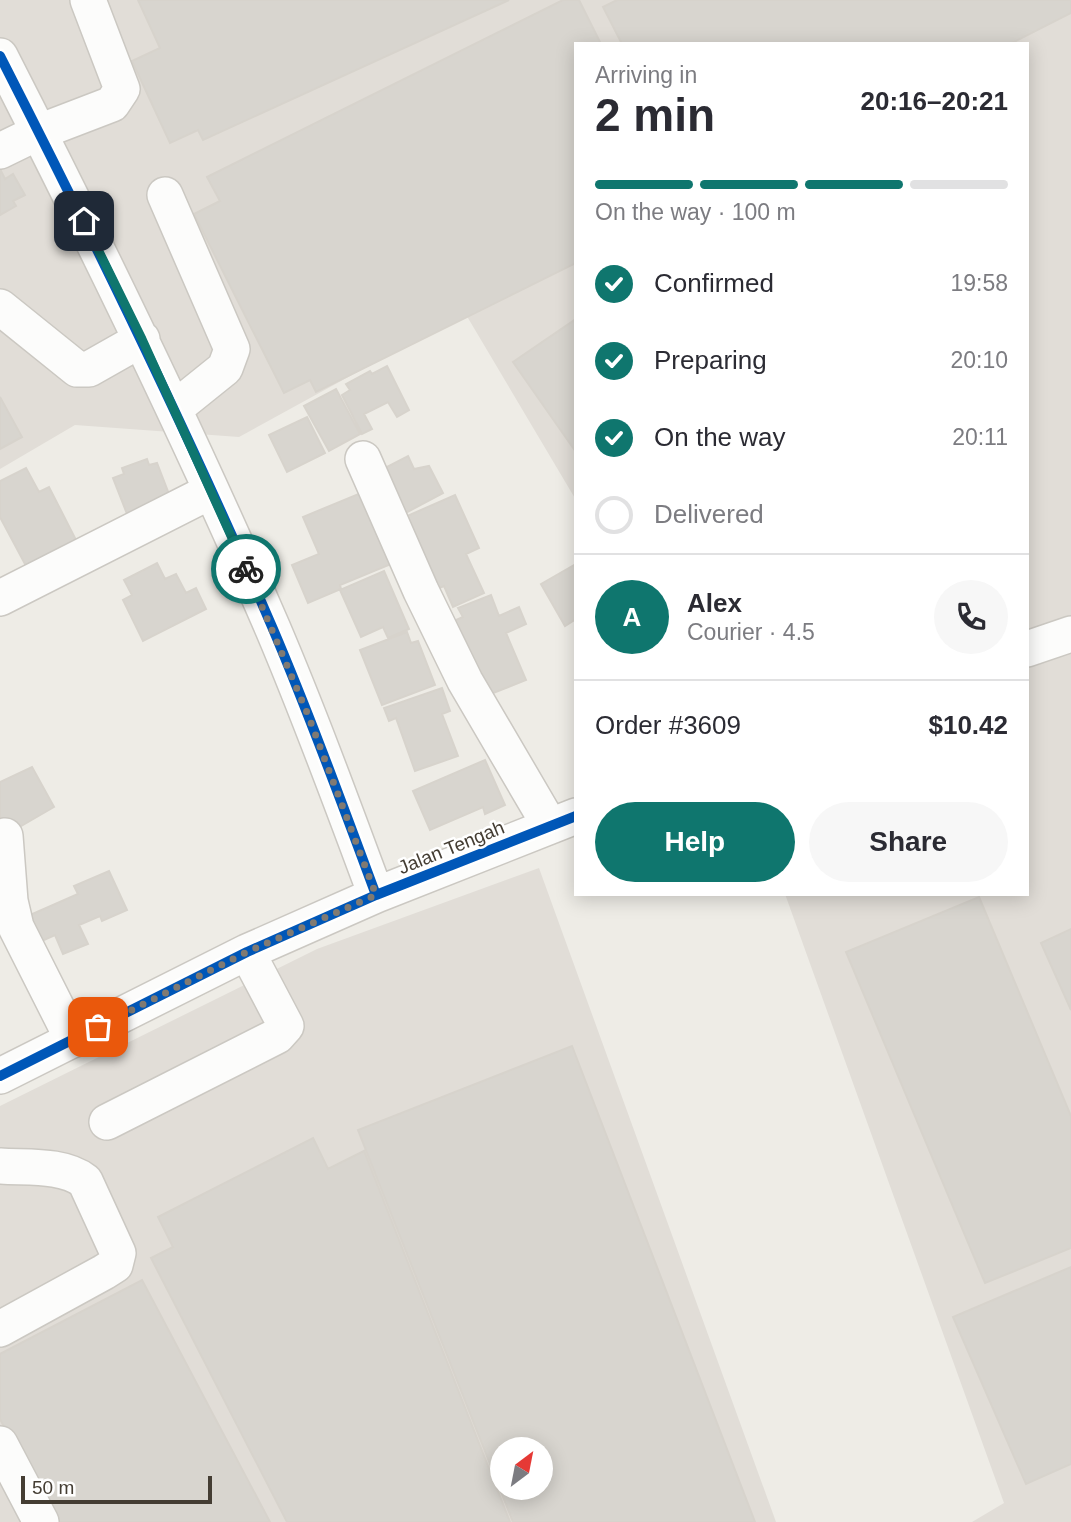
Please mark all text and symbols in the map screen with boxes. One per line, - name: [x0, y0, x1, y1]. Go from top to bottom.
- text: Arriving in: [595, 62, 697, 88]
- text: 20:16–20:21: [861, 86, 1008, 116]
- text: 2 min: [595, 89, 715, 141]
- pin: [54, 191, 114, 251]
- text: On the way · 100 m: [595, 199, 796, 225]
- icon: home: [65, 202, 103, 240]
- icon: check: [595, 265, 633, 303]
- text: Confirmed: [654, 268, 774, 298]
- text: 19:58: [950, 270, 1008, 296]
- icon: check: [595, 342, 633, 380]
- text: Preparing: [654, 345, 767, 375]
- text: 20:10: [950, 347, 1008, 373]
- icon: check: [595, 419, 633, 457]
- text: On the way: [654, 422, 786, 452]
- text: 20:11: [952, 424, 1008, 450]
- text: Delivered: [654, 499, 764, 529]
- courier: [211, 534, 281, 604]
- icon: bike: [227, 550, 265, 588]
- button: phone: [934, 580, 1008, 654]
- text: Alex: [687, 588, 742, 618]
- text: A: [623, 602, 641, 632]
- text: Courier · 4.5: [687, 619, 815, 645]
- text: Order #3609: [595, 710, 741, 740]
- text: $10.42: [928, 710, 1008, 740]
- button: Help: [595, 802, 795, 882]
- button: Share: [809, 802, 1008, 882]
- street label: Jalan Tengah: [395, 817, 507, 878]
- pin: [68, 997, 128, 1057]
- icon: bag: [79, 1008, 117, 1046]
- north arrow: [490, 1437, 553, 1500]
- map controls: [490, 1437, 553, 1500]
- scale bar: [21, 1473, 212, 1505]
- text: 50 m: [32, 1477, 74, 1498]

